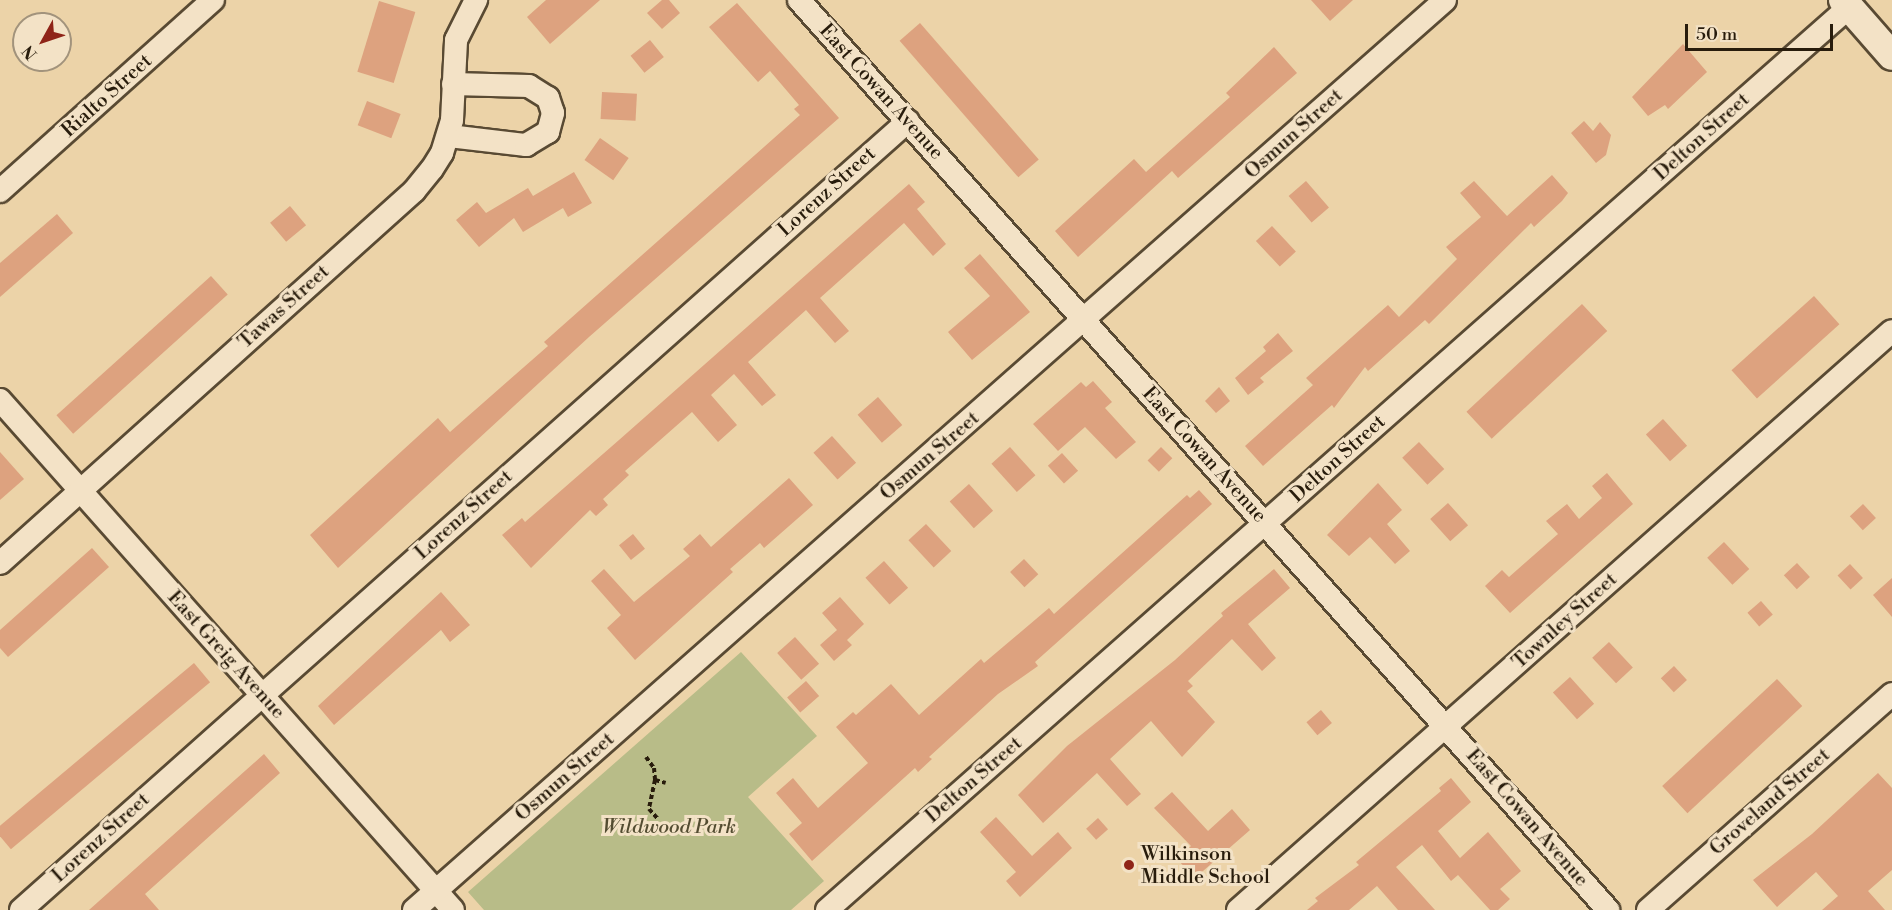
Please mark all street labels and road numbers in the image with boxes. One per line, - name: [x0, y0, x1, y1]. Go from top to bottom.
- street label: East Cowan Avenue: [814, 19, 948, 165]
- street label: Rialto Street: [57, 49, 157, 143]
- street label: Osmun Street: [1240, 84, 1348, 184]
- street label: Delton Street: [1649, 88, 1755, 186]
- street label: Lorenz Street: [773, 142, 881, 242]
- street label: Tawas Street: [234, 260, 334, 354]
- street label: East Cowan Avenue: [1137, 382, 1271, 528]
- street label: Osmun Street: [875, 406, 985, 506]
- street label: Delton Street: [1285, 410, 1391, 508]
- street label: Lorenz Street: [410, 465, 518, 565]
- street label: Townley Street: [1508, 568, 1622, 674]
- street label: East Greig Avenue: [162, 586, 290, 724]
- street label: Osmun Street: [510, 727, 620, 827]
- street label: Delton Street: [921, 732, 1027, 828]
- street label: Groveland Street: [1705, 743, 1835, 861]
- street label: East Cowan Avenue: [1461, 744, 1593, 892]
- street label: Lorenz Street: [47, 788, 155, 888]

